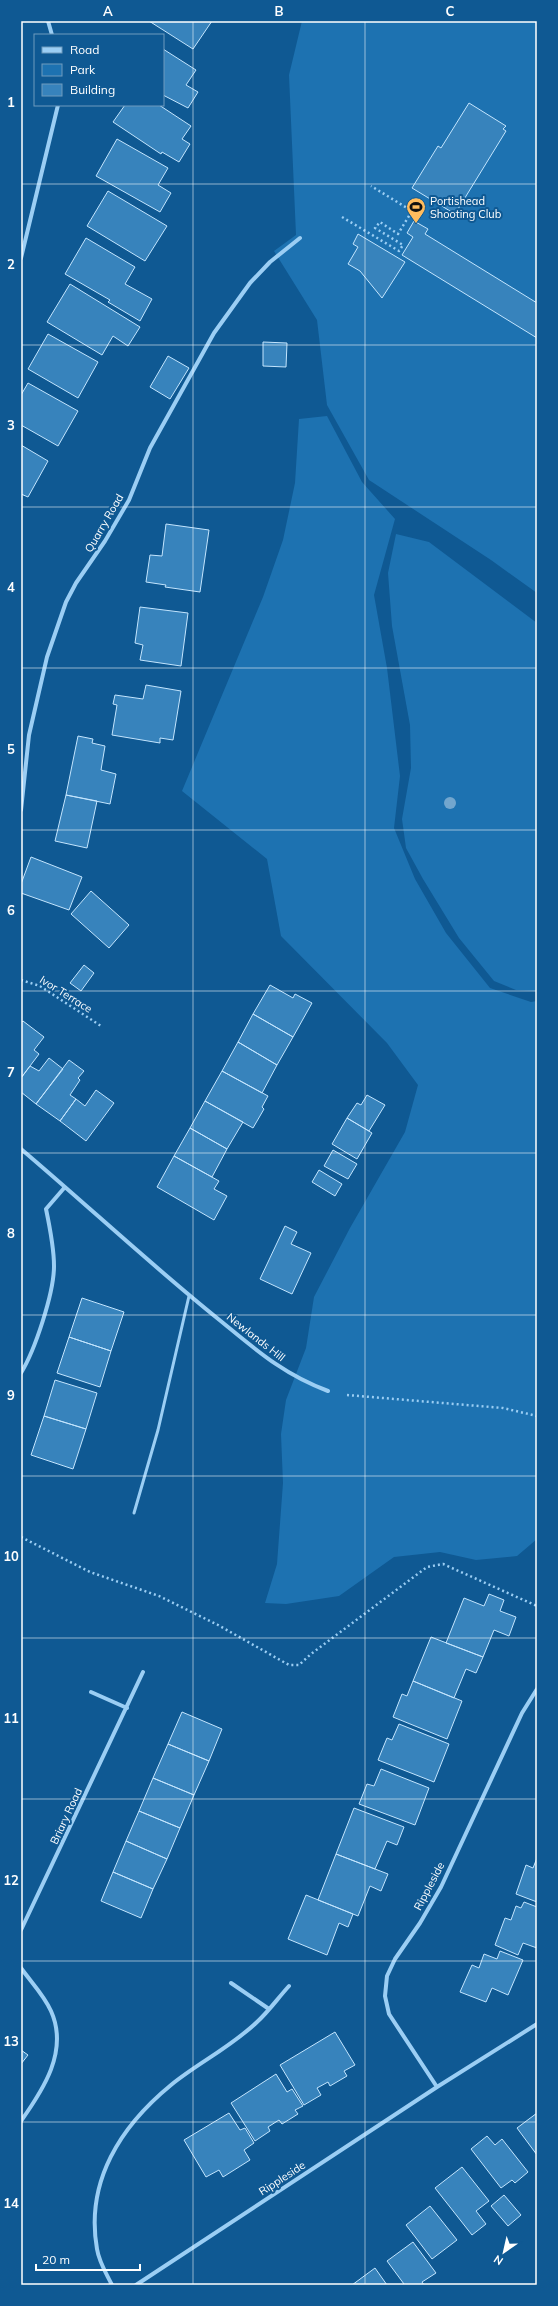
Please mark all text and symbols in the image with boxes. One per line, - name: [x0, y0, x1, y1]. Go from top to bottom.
- text: A: [103, 3, 113, 19]
- text: B: [275, 3, 284, 19]
- text: C: [446, 3, 455, 19]
- legend: [34, 34, 164, 106]
- text: Road: [70, 42, 99, 57]
- text: Park: [70, 62, 96, 77]
- text: Building: [70, 82, 115, 97]
- text: 1: [7, 94, 15, 110]
- place label: Portishead Shooting Club: [430, 194, 502, 221]
- sports icon: Portishead Shooting Club: [405, 196, 427, 224]
- text: 2: [7, 256, 15, 272]
- text: 3: [7, 417, 15, 433]
- street label: Quarry Road: [82, 491, 126, 555]
- text: 4: [7, 579, 15, 595]
- text: 5: [7, 741, 15, 757]
- text: 6: [7, 902, 15, 918]
- street label: Ivor Terrace: [37, 972, 95, 1016]
- text: 7: [7, 1064, 15, 1080]
- text: 8: [7, 1225, 15, 1241]
- street label: Newlands Hill: [224, 1310, 288, 1364]
- text: 9: [7, 1387, 15, 1403]
- text: 10: [3, 1548, 19, 1564]
- text: 11: [3, 1710, 19, 1726]
- street label: Briary Road: [47, 1786, 85, 1846]
- street label: Rippleside: [410, 1859, 448, 1913]
- text: 12: [3, 1872, 19, 1888]
- text: 13: [3, 2033, 19, 2049]
- street label: Rippleside: [256, 2158, 308, 2198]
- text: 14: [3, 2195, 19, 2211]
- north arrow: [484, 2232, 524, 2272]
- scale bar: [36, 2246, 140, 2272]
- text: 20 m: [42, 2252, 70, 2267]
- text: N: [491, 2252, 506, 2268]

